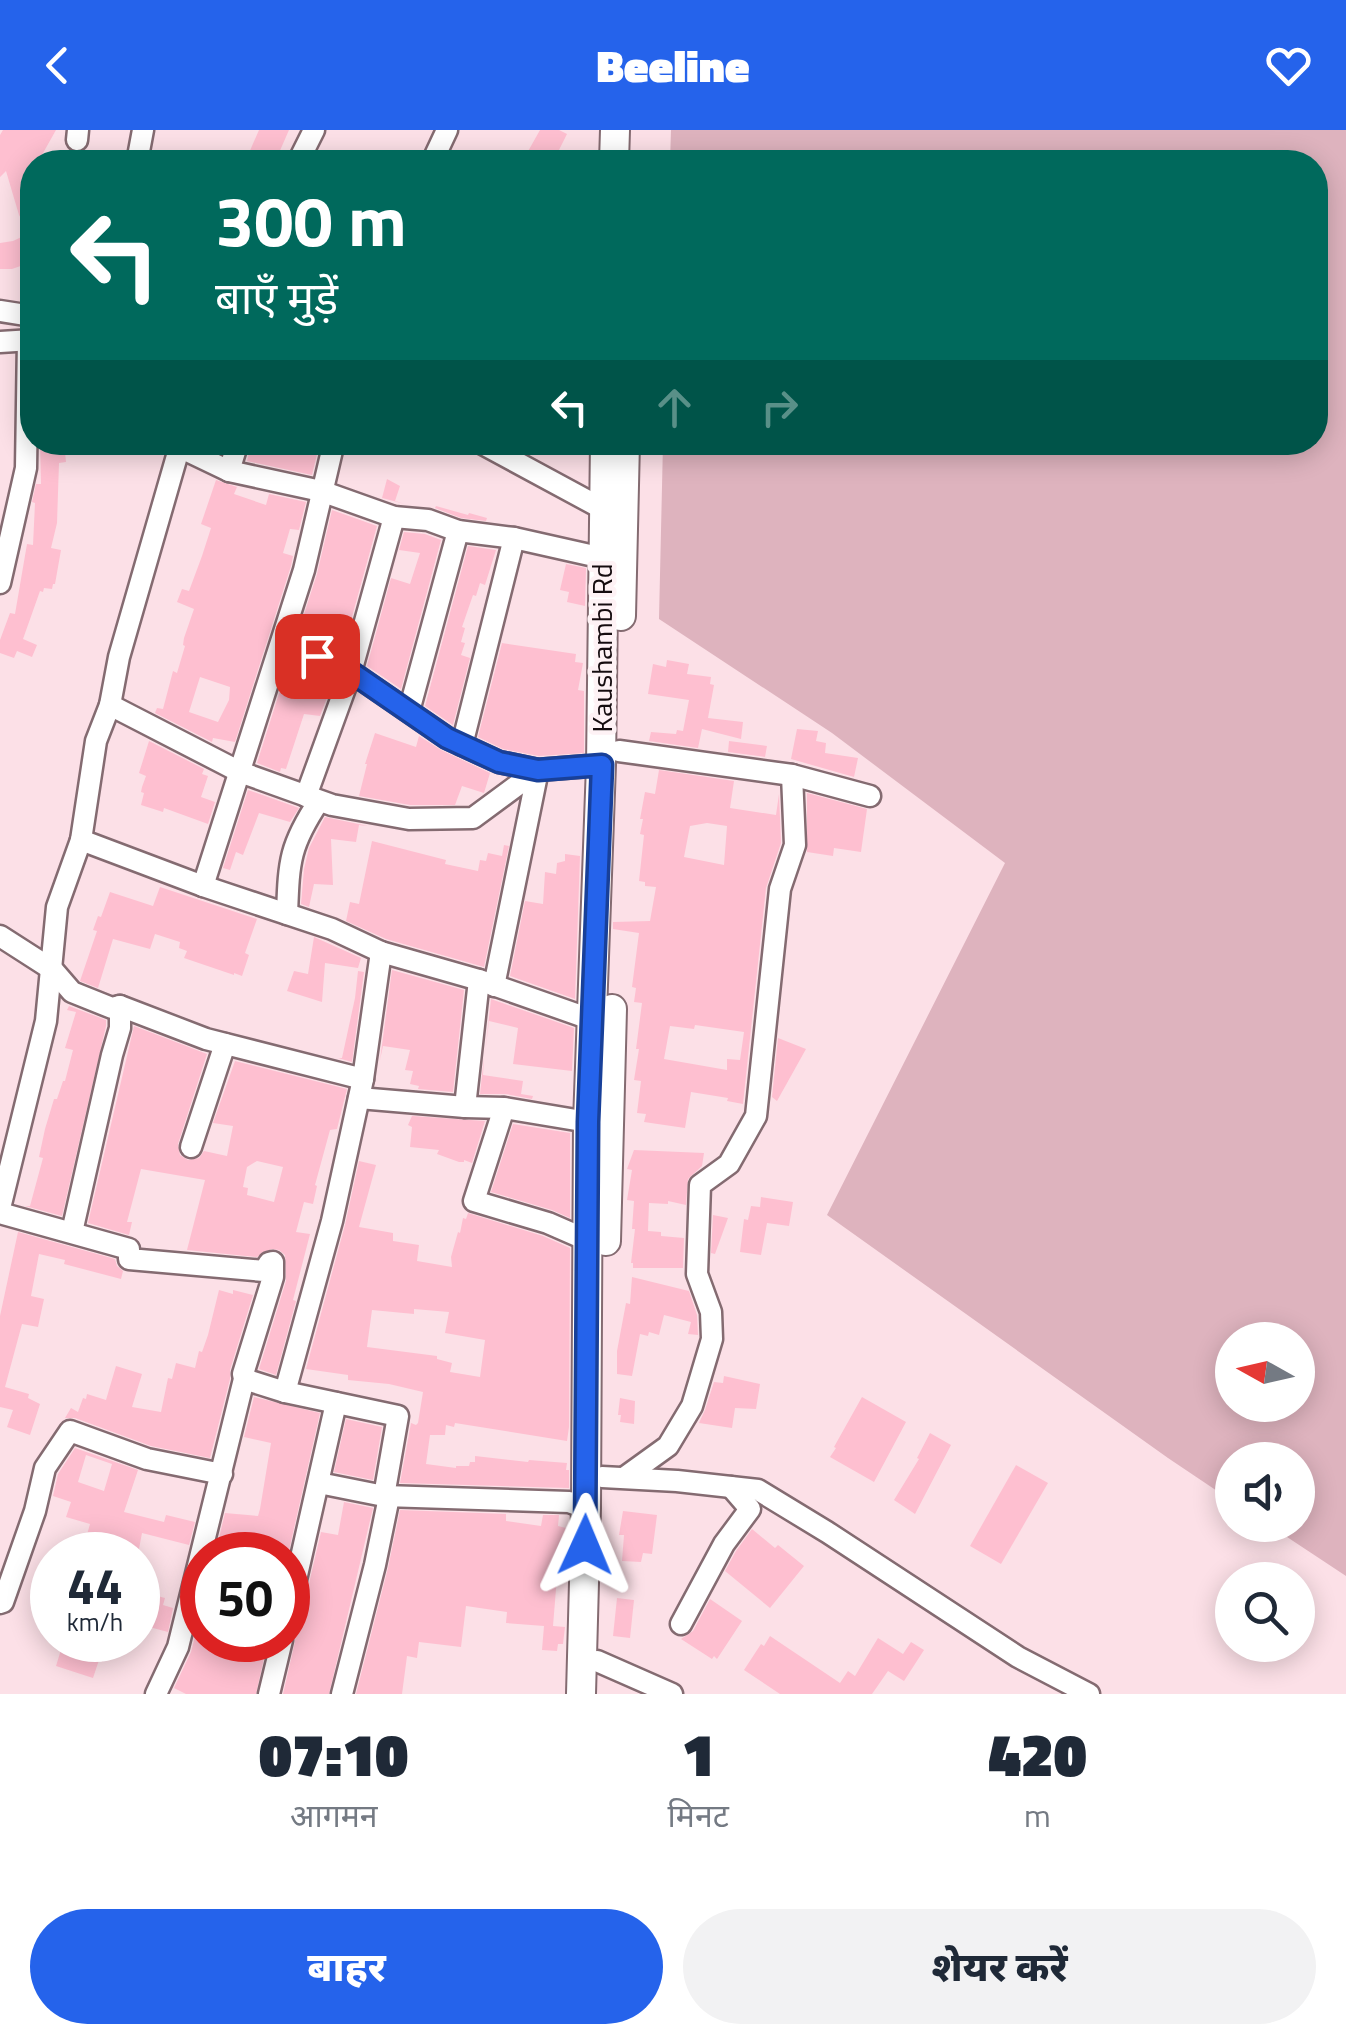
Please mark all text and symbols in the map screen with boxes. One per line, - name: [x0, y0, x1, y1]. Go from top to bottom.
- text: Beeline: [596, 31, 750, 99]
- icon: back: [30, 38, 85, 93]
- icon: heart: [1261, 38, 1316, 93]
- text: 300 m: [215, 167, 407, 273]
- icon: left: [50, 190, 180, 320]
- text: बाएँ मुड़ें: [215, 263, 338, 331]
- icon: left: [542, 380, 597, 435]
- icon: ahead: [647, 380, 702, 435]
- icon: right: [752, 380, 807, 435]
- street label: Kaushambi Rd: [580, 563, 623, 733]
- pin: [275, 614, 360, 699]
- icon: arrive: [290, 629, 345, 684]
- north arrow: [1215, 1322, 1315, 1422]
- map controls: [1215, 1322, 1315, 1662]
- button: sound: [1215, 1442, 1315, 1542]
- position arrow: [533, 1493, 637, 1597]
- speed limit sign: 50: [180, 1532, 310, 1662]
- text: 44: [67, 1547, 123, 1623]
- button: search: [1215, 1562, 1315, 1662]
- text: km/h: [67, 1603, 123, 1641]
- text: 07:10: [259, 1708, 408, 1799]
- text: 1: [682, 1708, 715, 1799]
- text: 420: [988, 1708, 1087, 1799]
- text: आगमन: [290, 1791, 378, 1839]
- text: मिनट: [667, 1791, 729, 1839]
- text: m: [1024, 1791, 1051, 1839]
- button: बाहर: [30, 1909, 663, 2024]
- button: शेयर करें: [683, 1909, 1316, 2024]

